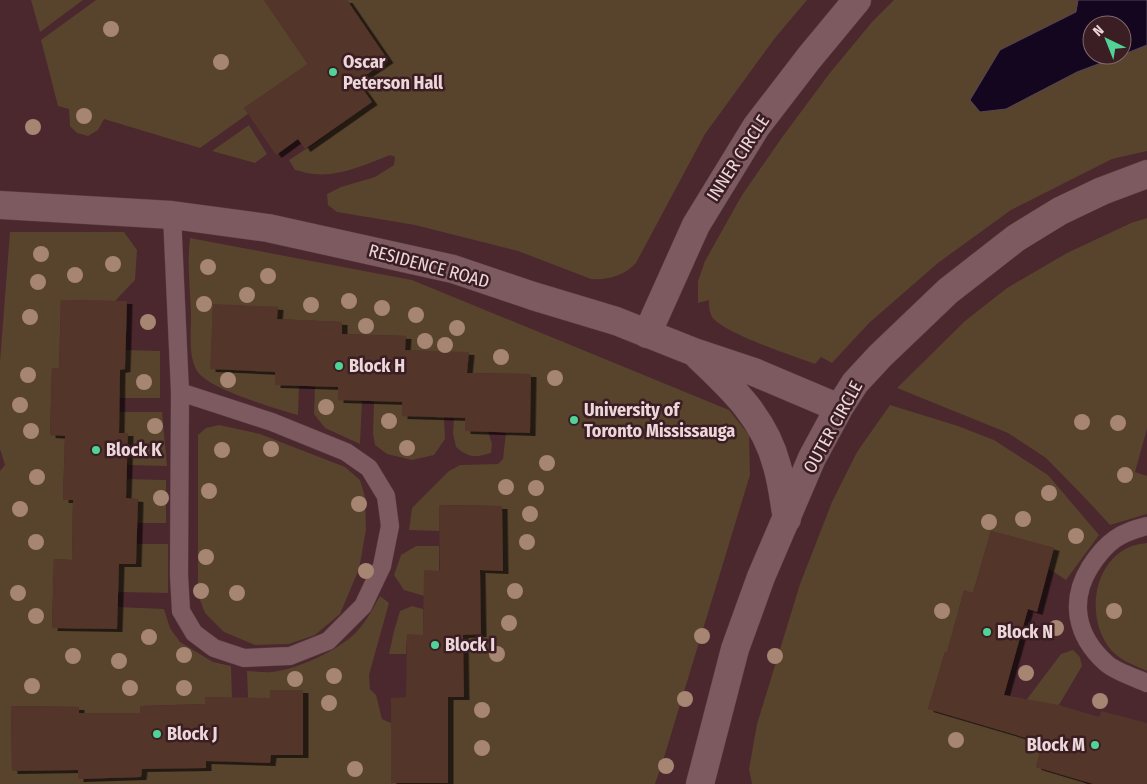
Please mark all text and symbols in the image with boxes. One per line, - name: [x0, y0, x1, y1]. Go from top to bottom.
- north arrow: [1082, 15, 1132, 65]
- text: N: [1090, 22, 1107, 40]
- place label: Oscar Peterson Hall: [343, 51, 443, 94]
- marker: Oscar Peterson Hall: [327, 66, 339, 78]
- street label: INNER CIRCLE: [702, 111, 774, 205]
- street label: RESIDENCE ROAD: [366, 239, 492, 293]
- place label: Block H: [349, 355, 405, 377]
- marker: Block H: [333, 360, 345, 372]
- street label: OUTER CIRCLE: [799, 377, 867, 477]
- place label: University of Toronto Mississauga: [584, 399, 735, 442]
- marker: University of Toronto Mississauga: [568, 414, 580, 426]
- place label: Block K: [106, 439, 162, 461]
- marker: Block K: [90, 444, 102, 456]
- place label: Block N: [997, 621, 1053, 643]
- marker: Block N: [981, 626, 993, 638]
- place label: Block I: [445, 634, 495, 656]
- marker: Block I: [429, 639, 441, 651]
- place label: Block J: [167, 723, 217, 745]
- marker: Block J: [151, 728, 163, 740]
- place label: Block M: [1027, 734, 1085, 756]
- marker: Block M: [1089, 739, 1101, 751]

